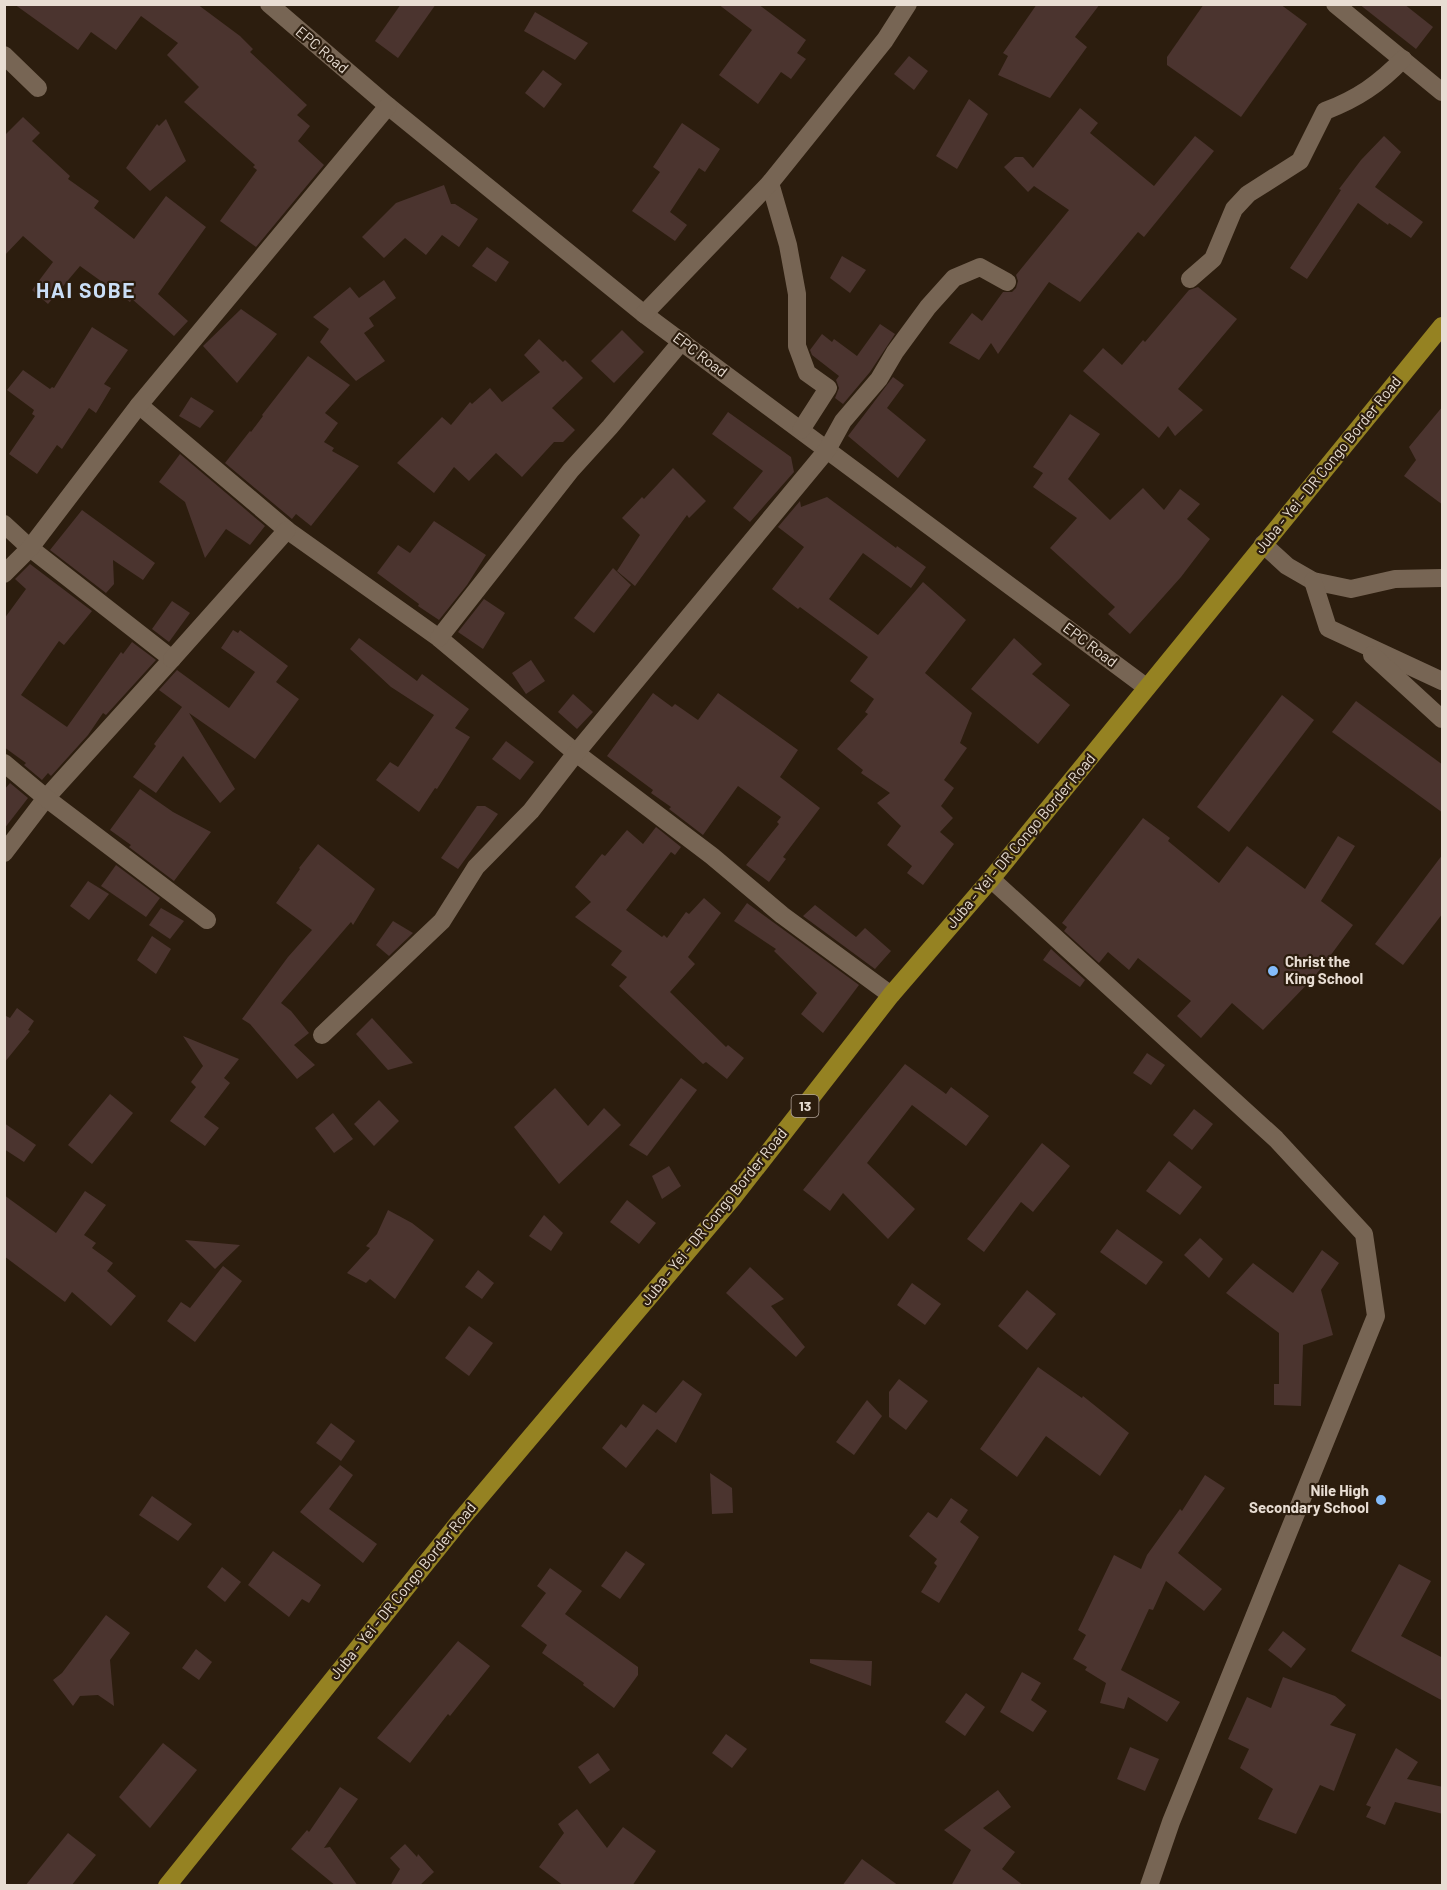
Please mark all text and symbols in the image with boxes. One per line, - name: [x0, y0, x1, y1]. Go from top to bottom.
- street label: EPC Road: [293, 22, 353, 76]
- district label: HAI SOBE: [36, 277, 136, 302]
- street label: EPC Road: [670, 328, 731, 380]
- street label: Juba - Yei - DR Congo Border Road: [1250, 372, 1404, 557]
- street label: EPC Road: [1060, 618, 1121, 670]
- street label: Juba - Yei - DR Congo Border Road: [942, 749, 1099, 931]
- place label: Christ the King School: [1285, 952, 1363, 987]
- marker: Christ the King School: [1266, 964, 1280, 978]
- road number: 13: [792, 1095, 818, 1117]
- street label: Juba - Yei - DR Congo Border Road: [636, 1124, 790, 1309]
- place label: Nile High Secondary School: [1249, 1481, 1369, 1516]
- marker: Nile High Secondary School: [1374, 1493, 1388, 1507]
- street label: Juba - Yei - DR Congo Border Road: [325, 1498, 479, 1683]

